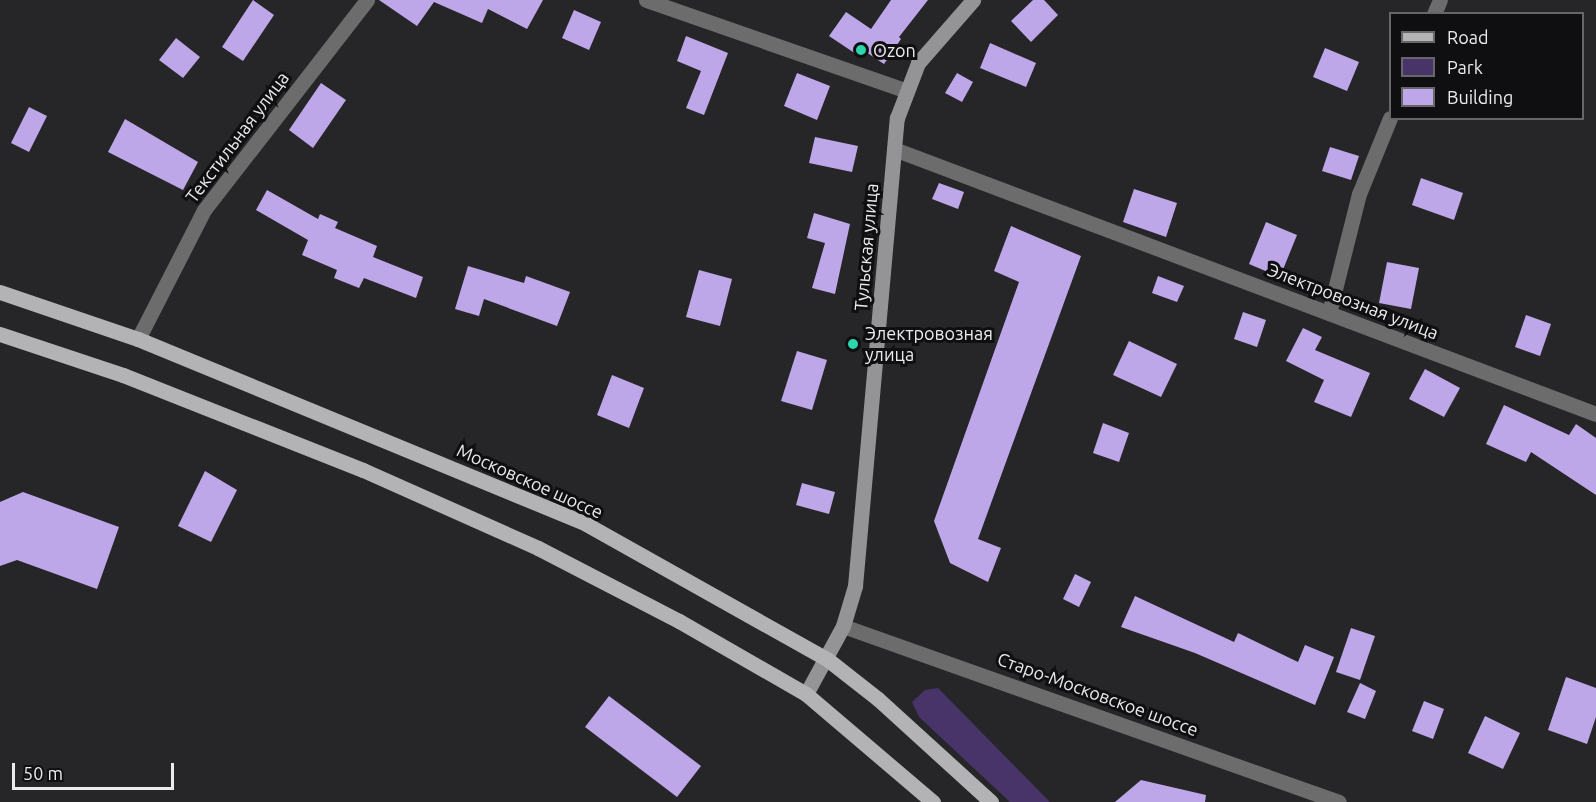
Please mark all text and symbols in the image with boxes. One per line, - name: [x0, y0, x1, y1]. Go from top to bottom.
- legend: [1389, 12, 1584, 120]
- text: Road: [1447, 27, 1489, 47]
- place label: Ozon: [873, 39, 916, 61]
- marker: Ozon: [854, 43, 868, 57]
- text: Park: [1447, 57, 1483, 77]
- street label: Текстильная улица: [181, 67, 293, 207]
- text: Building: [1447, 87, 1513, 107]
- street label: Тульская улица: [850, 182, 882, 312]
- street label: Электровозная улица: [1264, 258, 1442, 344]
- place label: Электровозная улица: [865, 323, 993, 366]
- marker: Электровозная улица: [846, 337, 860, 351]
- street label: Московское шоссе: [454, 439, 606, 523]
- street label: Старо-Московское шоссе: [995, 648, 1201, 740]
- scale bar: [15, 751, 177, 789]
- text: 50 m: [23, 763, 63, 783]

